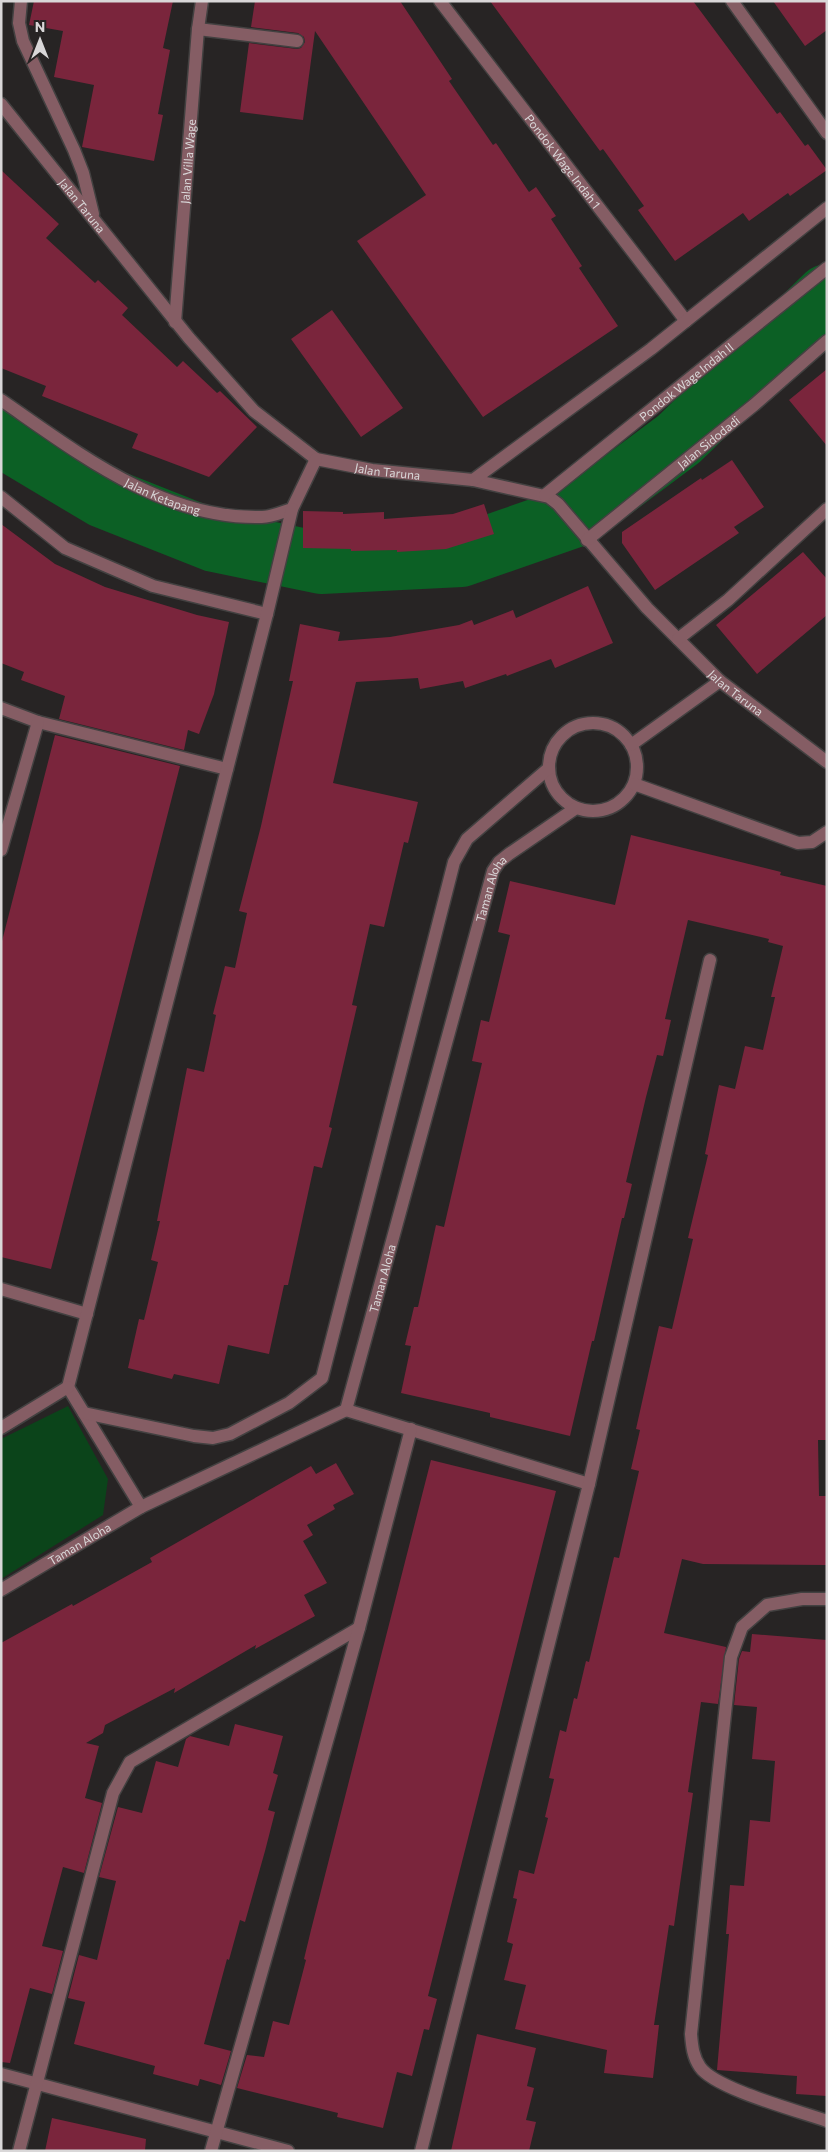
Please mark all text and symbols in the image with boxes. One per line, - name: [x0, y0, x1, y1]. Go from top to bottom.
- north arrow: [15, 15, 65, 65]
- text: N: [35, 18, 45, 35]
- street label: Pondok Wage Indah 1: [522, 111, 604, 211]
- street label: Jalan Villa Wage: [177, 119, 198, 204]
- street label: Jalan Taruna: [56, 175, 109, 235]
- street label: Pondok Wage Indah II: [636, 339, 736, 424]
- street label: Jalan Sidodadi: [674, 413, 742, 472]
- street label: Jalan Taruna: [353, 460, 421, 482]
- street label: Jalan Ketapang: [122, 475, 203, 517]
- street label: Jalan Taruna: [705, 667, 766, 718]
- street label: Taman Aloha: [472, 852, 509, 924]
- street label: Taman Aloha: [366, 1242, 398, 1314]
- street label: Taman Aloha: [45, 1520, 113, 1568]

